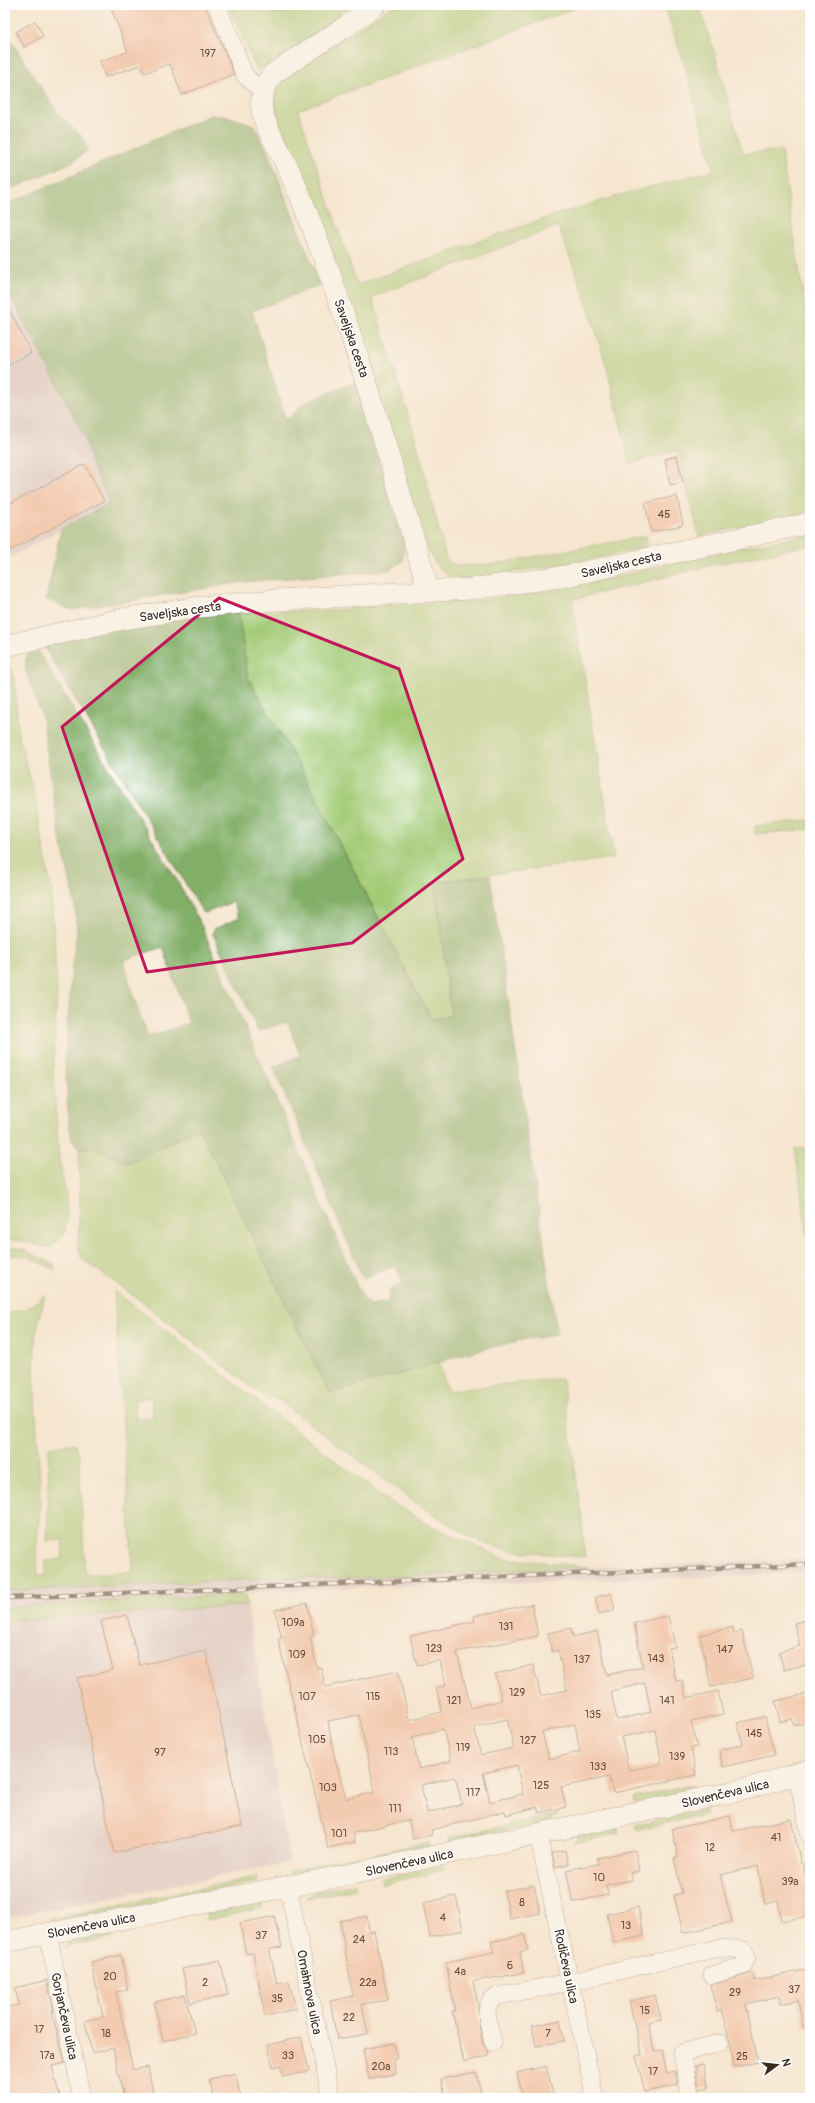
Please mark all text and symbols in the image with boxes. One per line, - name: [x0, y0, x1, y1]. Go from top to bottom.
- house number: 197: [200, 47, 216, 60]
- street label: Saveljska cesta: [330, 297, 372, 380]
- house number: 45: [658, 508, 670, 521]
- street label: Saveljska cesta: [579, 548, 663, 582]
- street label: Saveljska cesta: [138, 598, 222, 626]
- house number: 109a: [282, 1616, 304, 1629]
- house number: 131: [499, 1620, 513, 1633]
- house number: 123: [426, 1642, 442, 1655]
- house number: 147: [717, 1643, 733, 1656]
- house number: 109: [288, 1648, 306, 1661]
- house number: 143: [648, 1652, 664, 1665]
- house number: 137: [574, 1653, 590, 1666]
- house number: 129: [509, 1686, 525, 1699]
- house number: 107: [298, 1690, 316, 1703]
- house number: 115: [366, 1690, 380, 1703]
- house number: 121: [447, 1694, 461, 1707]
- house number: 141: [660, 1694, 674, 1707]
- house number: 135: [585, 1708, 601, 1721]
- house number: 145: [746, 1727, 762, 1740]
- house number: 105: [308, 1733, 326, 1746]
- house number: 127: [520, 1734, 536, 1747]
- house number: 119: [456, 1741, 470, 1754]
- house number: 113: [384, 1745, 398, 1758]
- house number: 97: [154, 1746, 166, 1759]
- house number: 139: [669, 1750, 685, 1763]
- house number: 133: [590, 1760, 606, 1773]
- street label: Slovenčeva ulica: [680, 1776, 771, 1812]
- house number: 125: [533, 1779, 549, 1792]
- house number: 103: [319, 1781, 337, 1794]
- house number: 117: [466, 1786, 480, 1799]
- house number: 111: [389, 1802, 401, 1815]
- house number: 101: [331, 1827, 347, 1840]
- house number: 41: [771, 1831, 781, 1844]
- house number: 12: [705, 1841, 715, 1854]
- street label: Slovenčeva ulica: [364, 1846, 455, 1880]
- house number: 10: [593, 1871, 605, 1884]
- house number: 39a: [782, 1875, 798, 1888]
- house number: 8: [519, 1896, 525, 1909]
- street label: Slovenčeva ulica: [46, 1910, 137, 1942]
- house number: 4: [440, 1911, 447, 1924]
- house number: 13: [621, 1919, 631, 1932]
- street label: Rodičeva ulica: [550, 1928, 582, 2005]
- house number: 37: [255, 1929, 267, 1942]
- house number: 24: [353, 1933, 366, 1946]
- street label: Omahnova ulica: [293, 1949, 325, 2036]
- house number: 6: [507, 1959, 513, 1972]
- house number: 4a: [454, 1965, 466, 1978]
- house number: 20: [103, 1970, 117, 1983]
- street label: Gorjančeva ulica: [47, 1971, 81, 2061]
- house number: 2: [202, 1976, 208, 1989]
- house number: 22a: [359, 1976, 377, 1989]
- house number: 37: [788, 1983, 800, 1996]
- house number: 29: [729, 1986, 741, 1999]
- house number: 35: [271, 1992, 283, 2005]
- house number: 15: [640, 2004, 650, 2017]
- house number: 22: [343, 2011, 355, 2024]
- house number: 17: [34, 2023, 44, 2036]
- house number: 18: [101, 2027, 111, 2040]
- house number: 7: [545, 2027, 551, 2040]
- north arrow: [757, 2045, 797, 2085]
- house number: 17a: [39, 2049, 55, 2062]
- house number: 33: [282, 2049, 294, 2062]
- house number: 25: [736, 2050, 748, 2063]
- text: N: [779, 2057, 794, 2068]
- house number: 20a: [372, 2060, 390, 2073]
- house number: 17: [648, 2065, 658, 2078]

